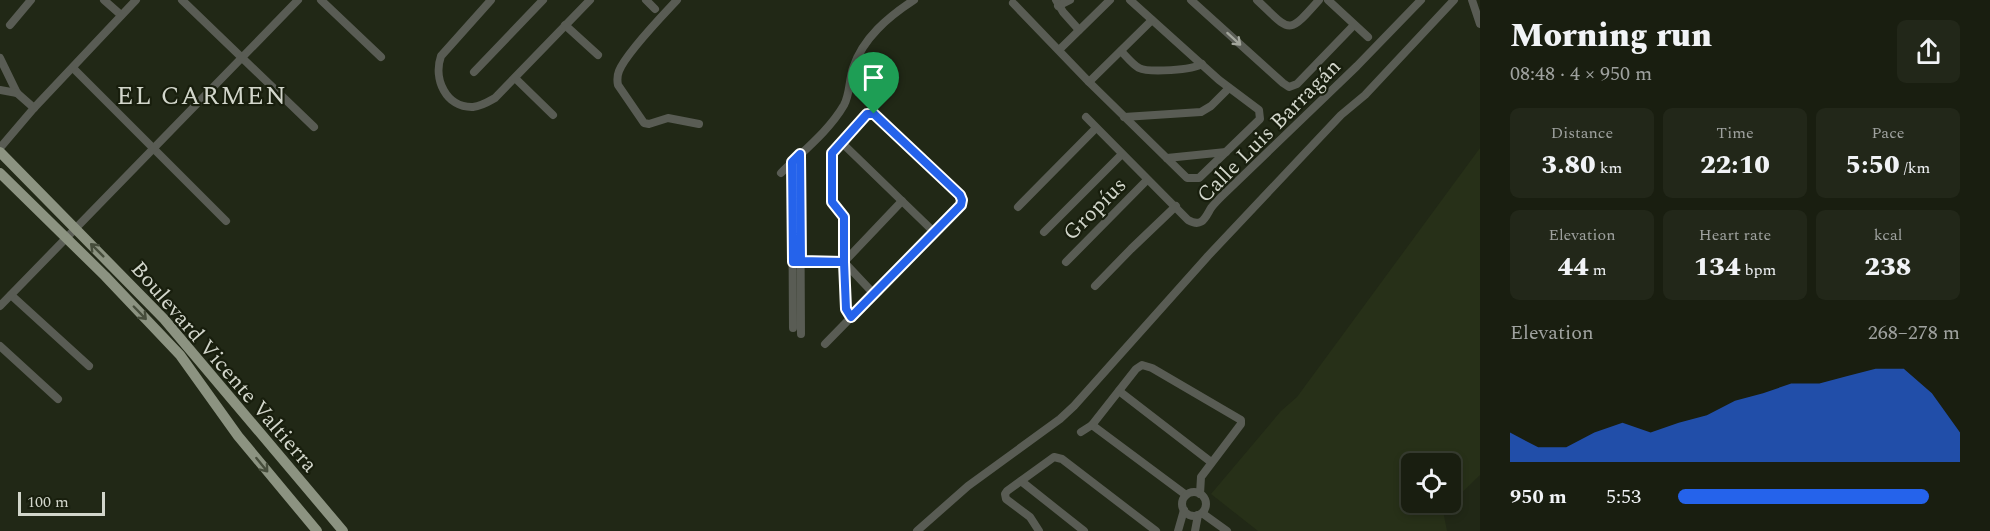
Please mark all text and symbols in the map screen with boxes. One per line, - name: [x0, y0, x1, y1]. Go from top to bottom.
- text: Morning run: [1510, 11, 1712, 61]
- button: share: [1897, 20, 1960, 83]
- one-way arrow: [1226, 32, 1241, 46]
- street label: Calle Luis Barragán: [1189, 51, 1349, 211]
- pin: [848, 52, 899, 114]
- text: 08:48 · 4 × 950 m: [1510, 59, 1652, 89]
- icon: arrive: [857, 61, 890, 94]
- district label: EL CARMEN: [116, 76, 288, 116]
- text: Distance: [1551, 121, 1613, 145]
- text: Time: [1716, 121, 1754, 145]
- text: Pace: [1871, 121, 1905, 145]
- text: 3.80: [1542, 145, 1596, 185]
- text: 22:10: [1700, 145, 1770, 185]
- text: 5:50: [1846, 145, 1900, 185]
- text: km: [1596, 156, 1622, 180]
- text: /km: [1900, 156, 1930, 180]
- street label: Gropíus: [1056, 170, 1135, 249]
- text: Elevation: [1548, 223, 1616, 247]
- text: Heart rate: [1699, 223, 1771, 247]
- text: kcal: [1874, 223, 1902, 247]
- one-way arrow: [89, 243, 104, 257]
- text: 44: [1558, 247, 1589, 287]
- text: 134: [1694, 247, 1741, 287]
- text: 238: [1865, 247, 1911, 287]
- street label: Boulevard Vicente Valtierra: [123, 254, 325, 480]
- text: m: [1589, 258, 1606, 282]
- text: bpm: [1741, 258, 1776, 282]
- one-way arrow: [133, 306, 148, 321]
- text: Elevation: [1510, 318, 1594, 348]
- text: 268–278 m: [1868, 318, 1960, 348]
- map controls: [1401, 453, 1461, 513]
- button: locate: [1401, 453, 1461, 513]
- one-way arrow: [255, 457, 268, 473]
- text: 950 m: [1510, 482, 1567, 512]
- text: 5:53: [1606, 482, 1641, 512]
- scale bar: [18, 489, 105, 516]
- text: 100 m: [27, 490, 69, 514]

